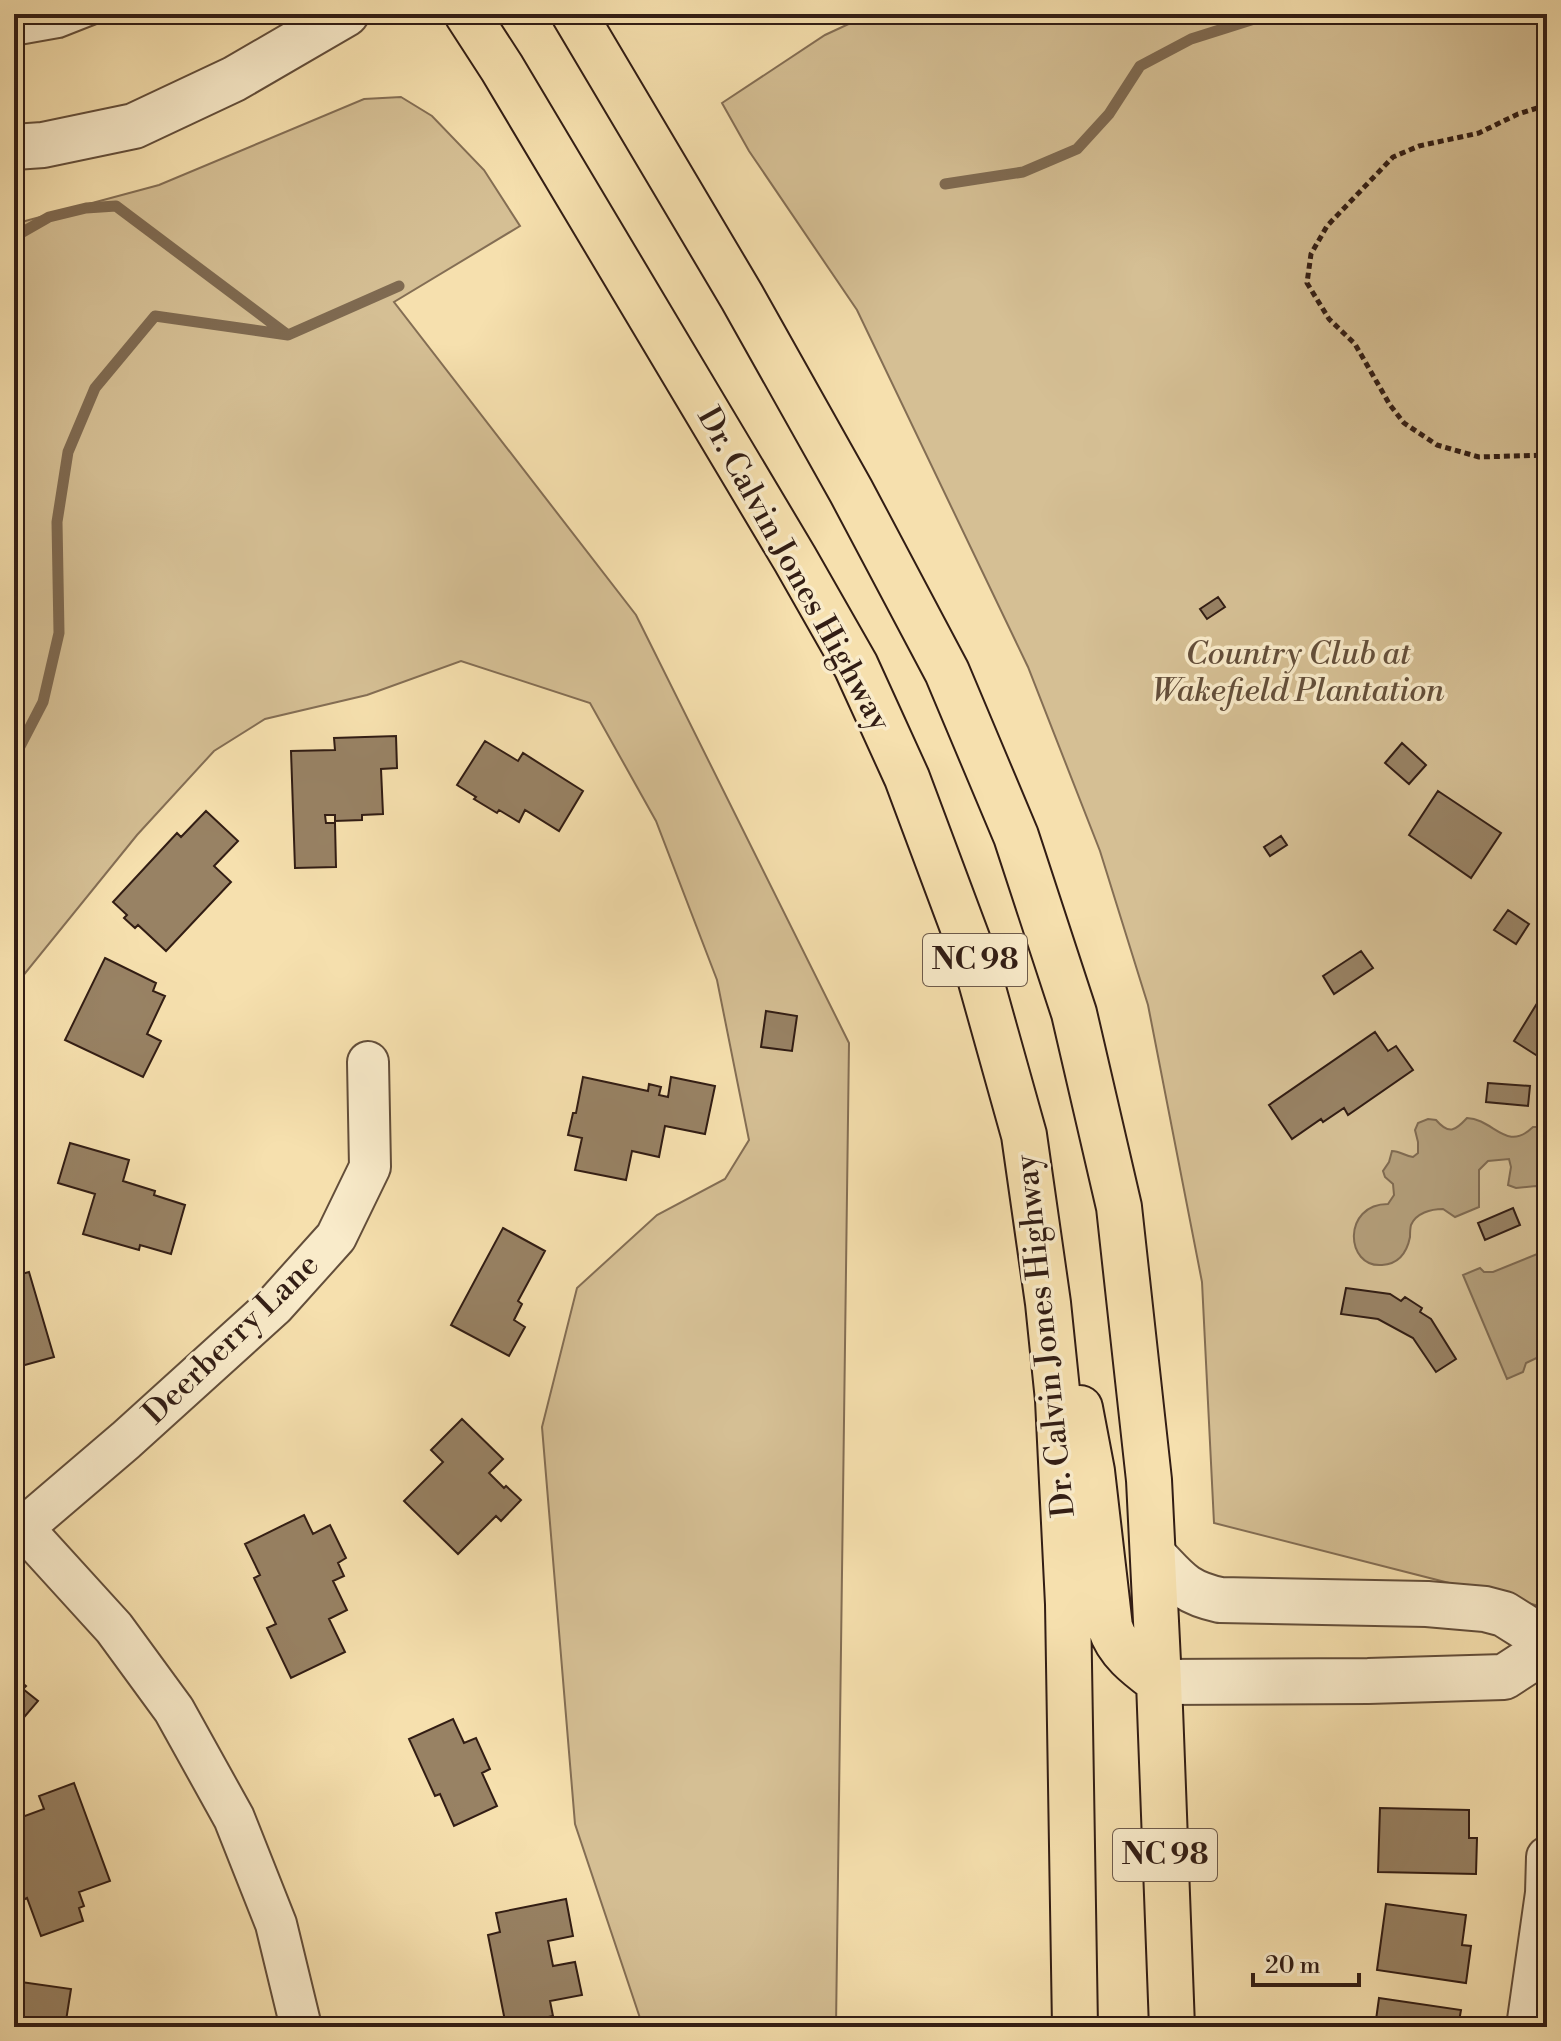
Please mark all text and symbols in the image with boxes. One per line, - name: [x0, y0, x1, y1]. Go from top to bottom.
- street label: Dr. Calvin Jones Highway: [688, 400, 900, 738]
- park label: Country Club at Wakefield Plantation: [1152, 634, 1445, 711]
- road number: NC 98: [923, 934, 1027, 986]
- street label: Dr. Calvin Jones Highway: [1006, 1152, 1084, 1519]
- street label: Deerberry Lane: [135, 1245, 327, 1433]
- road number: NC 98: [1113, 1829, 1217, 1881]
- scale bar: [1253, 1937, 1359, 1987]
- text: 20 m: [1265, 1951, 1321, 1981]

